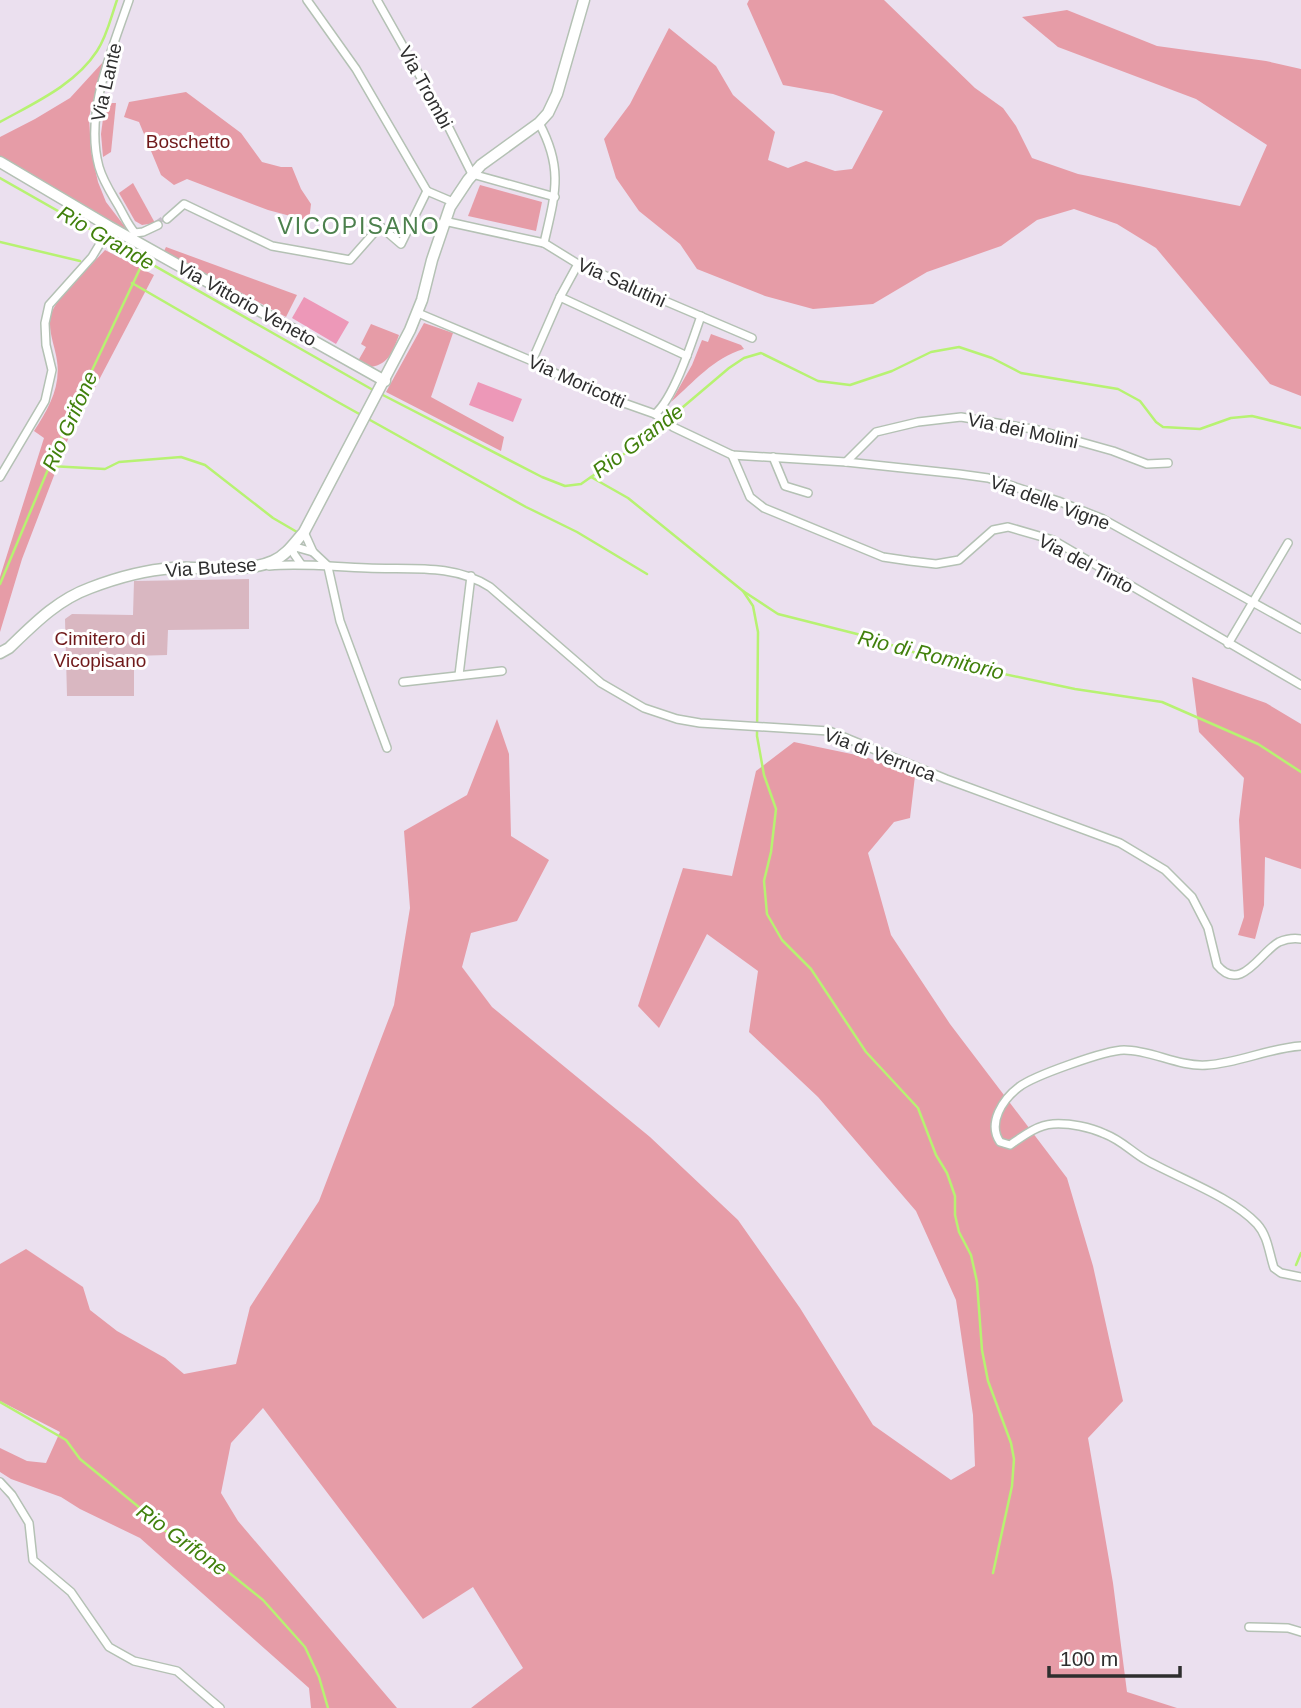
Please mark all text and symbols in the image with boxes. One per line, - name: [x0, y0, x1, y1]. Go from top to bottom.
- street label: Via Lante: [87, 41, 126, 123]
- street label: Via Trombi: [394, 43, 457, 132]
- park label: Boschetto: [146, 131, 230, 152]
- water label: Rio Grande: [54, 201, 159, 274]
- district label: VICOPISANO: [277, 213, 441, 239]
- street label: Via Salutini: [574, 254, 669, 311]
- street label: Via Vittorio Veneto: [174, 257, 320, 350]
- street label: Via Moricotti: [525, 351, 629, 412]
- water label: Rio Grifone: [37, 368, 102, 474]
- water label: Rio Grande: [588, 399, 688, 482]
- street label: Via dei Molini: [966, 409, 1080, 452]
- street label: Via delle Vigne: [987, 471, 1113, 534]
- street label: Via del Tinto: [1035, 530, 1137, 597]
- street label: Via Butese: [165, 554, 257, 581]
- water label: Rio di Romitorio: [856, 625, 1007, 684]
- park label: Cimitero di Vicopisano: [54, 628, 146, 671]
- street label: Via di Verruca: [821, 724, 939, 786]
- water label: Rio Grifone: [133, 1499, 232, 1580]
- scale bar: [1049, 1634, 1180, 1678]
- text: 100 m: [1060, 1647, 1118, 1670]

